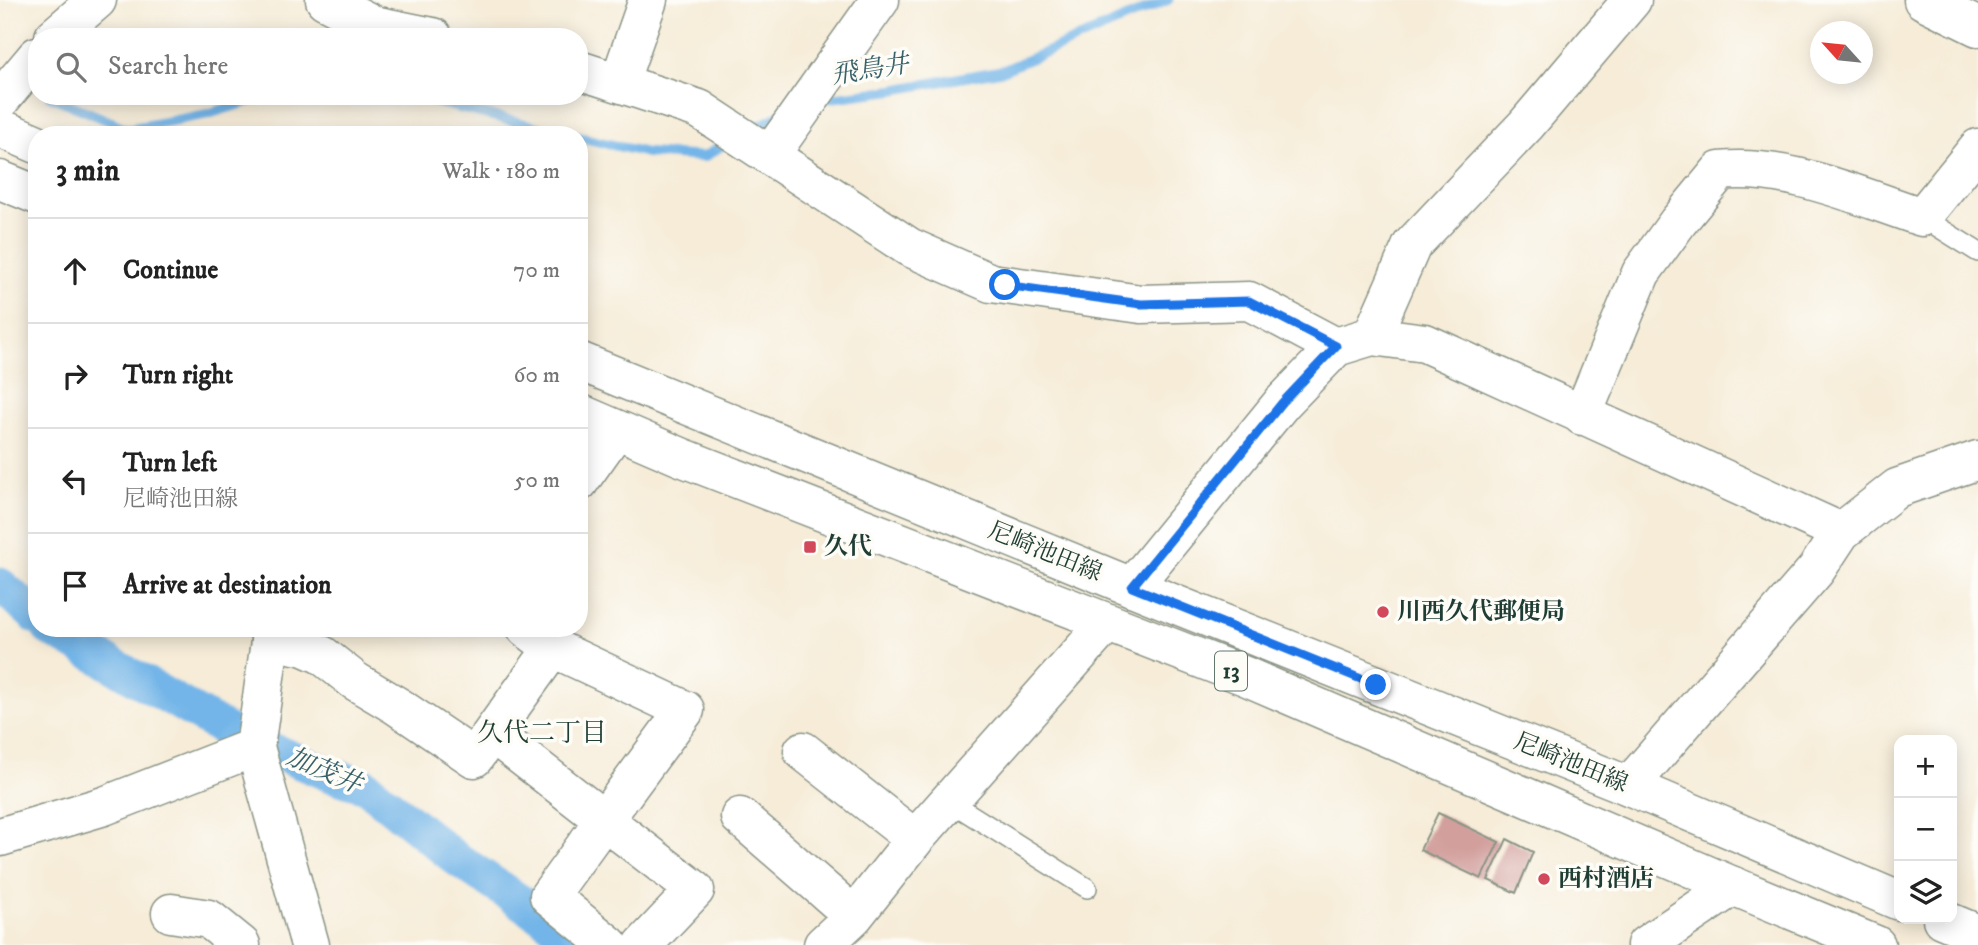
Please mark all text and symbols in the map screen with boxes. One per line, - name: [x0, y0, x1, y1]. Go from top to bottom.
- north arrow: [1810, 21, 1873, 84]
- search box: [28, 28, 588, 105]
- water label: 飛鳥井: [829, 47, 914, 92]
- icon: search: [52, 48, 90, 86]
- text: Search here: [108, 50, 228, 83]
- text: 3 min: [56, 153, 120, 190]
- text: Walk · 180 m: [442, 157, 560, 186]
- icon: ahead: [56, 252, 94, 290]
- text: Continue: [123, 254, 218, 287]
- text: 70 m: [513, 256, 560, 285]
- route start: [989, 269, 1020, 300]
- icon: right: [56, 357, 94, 395]
- text: Turn right: [123, 359, 233, 392]
- text: 60 m: [513, 361, 560, 390]
- text: Turn left: [123, 447, 217, 480]
- icon: left: [56, 462, 94, 500]
- text: 50 m: [514, 466, 560, 495]
- text: 尼崎池田線: [123, 485, 238, 514]
- street label: 尼崎池田線: [984, 516, 1106, 588]
- place label: 久代: [824, 532, 872, 562]
- marker: 久代: [802, 539, 818, 555]
- icon: arrive: [56, 567, 94, 605]
- text: Arrive at destination: [123, 569, 332, 602]
- place label: 川西久代郵便局: [1397, 597, 1565, 627]
- marker: 川西久代郵便局: [1375, 604, 1391, 620]
- road number: 13: [1215, 652, 1247, 691]
- route end: [1360, 669, 1391, 700]
- district label: 久代二丁目: [477, 717, 607, 750]
- street label: 尼崎池田線: [1510, 727, 1632, 799]
- map controls: [1894, 735, 1957, 924]
- button: +: [1894, 735, 1957, 798]
- water label: 加茂井: [282, 741, 369, 803]
- button: −: [1894, 798, 1957, 861]
- button: layers: [1894, 861, 1957, 924]
- place label: 西村酒店: [1558, 864, 1654, 894]
- marker: 西村酒店: [1536, 871, 1552, 887]

